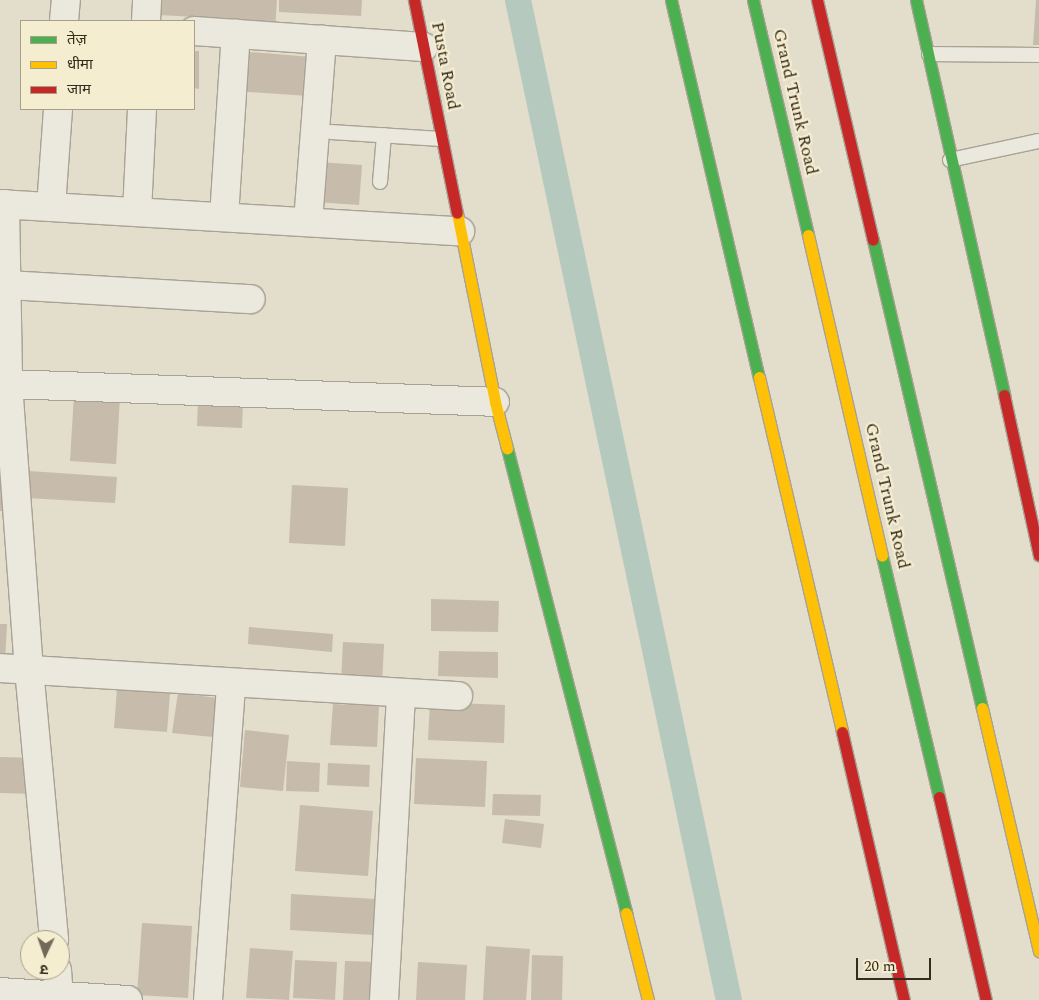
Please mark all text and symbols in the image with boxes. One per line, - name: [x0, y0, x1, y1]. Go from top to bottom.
- legend: [20, 20, 195, 110]
- street label: Pusta Road: [426, 20, 464, 112]
- street label: Grand Trunk Road: [768, 27, 822, 177]
- text: तेज़: [67, 28, 87, 51]
- text: धीमा: [67, 53, 93, 76]
- text: जाम: [67, 78, 91, 101]
- street label: Grand Trunk Road: [860, 421, 914, 571]
- north arrow: [20, 930, 70, 980]
- scale bar: [859, 948, 934, 980]
- text: 20 m: [864, 955, 896, 978]
- text: उ: [40, 959, 49, 980]

